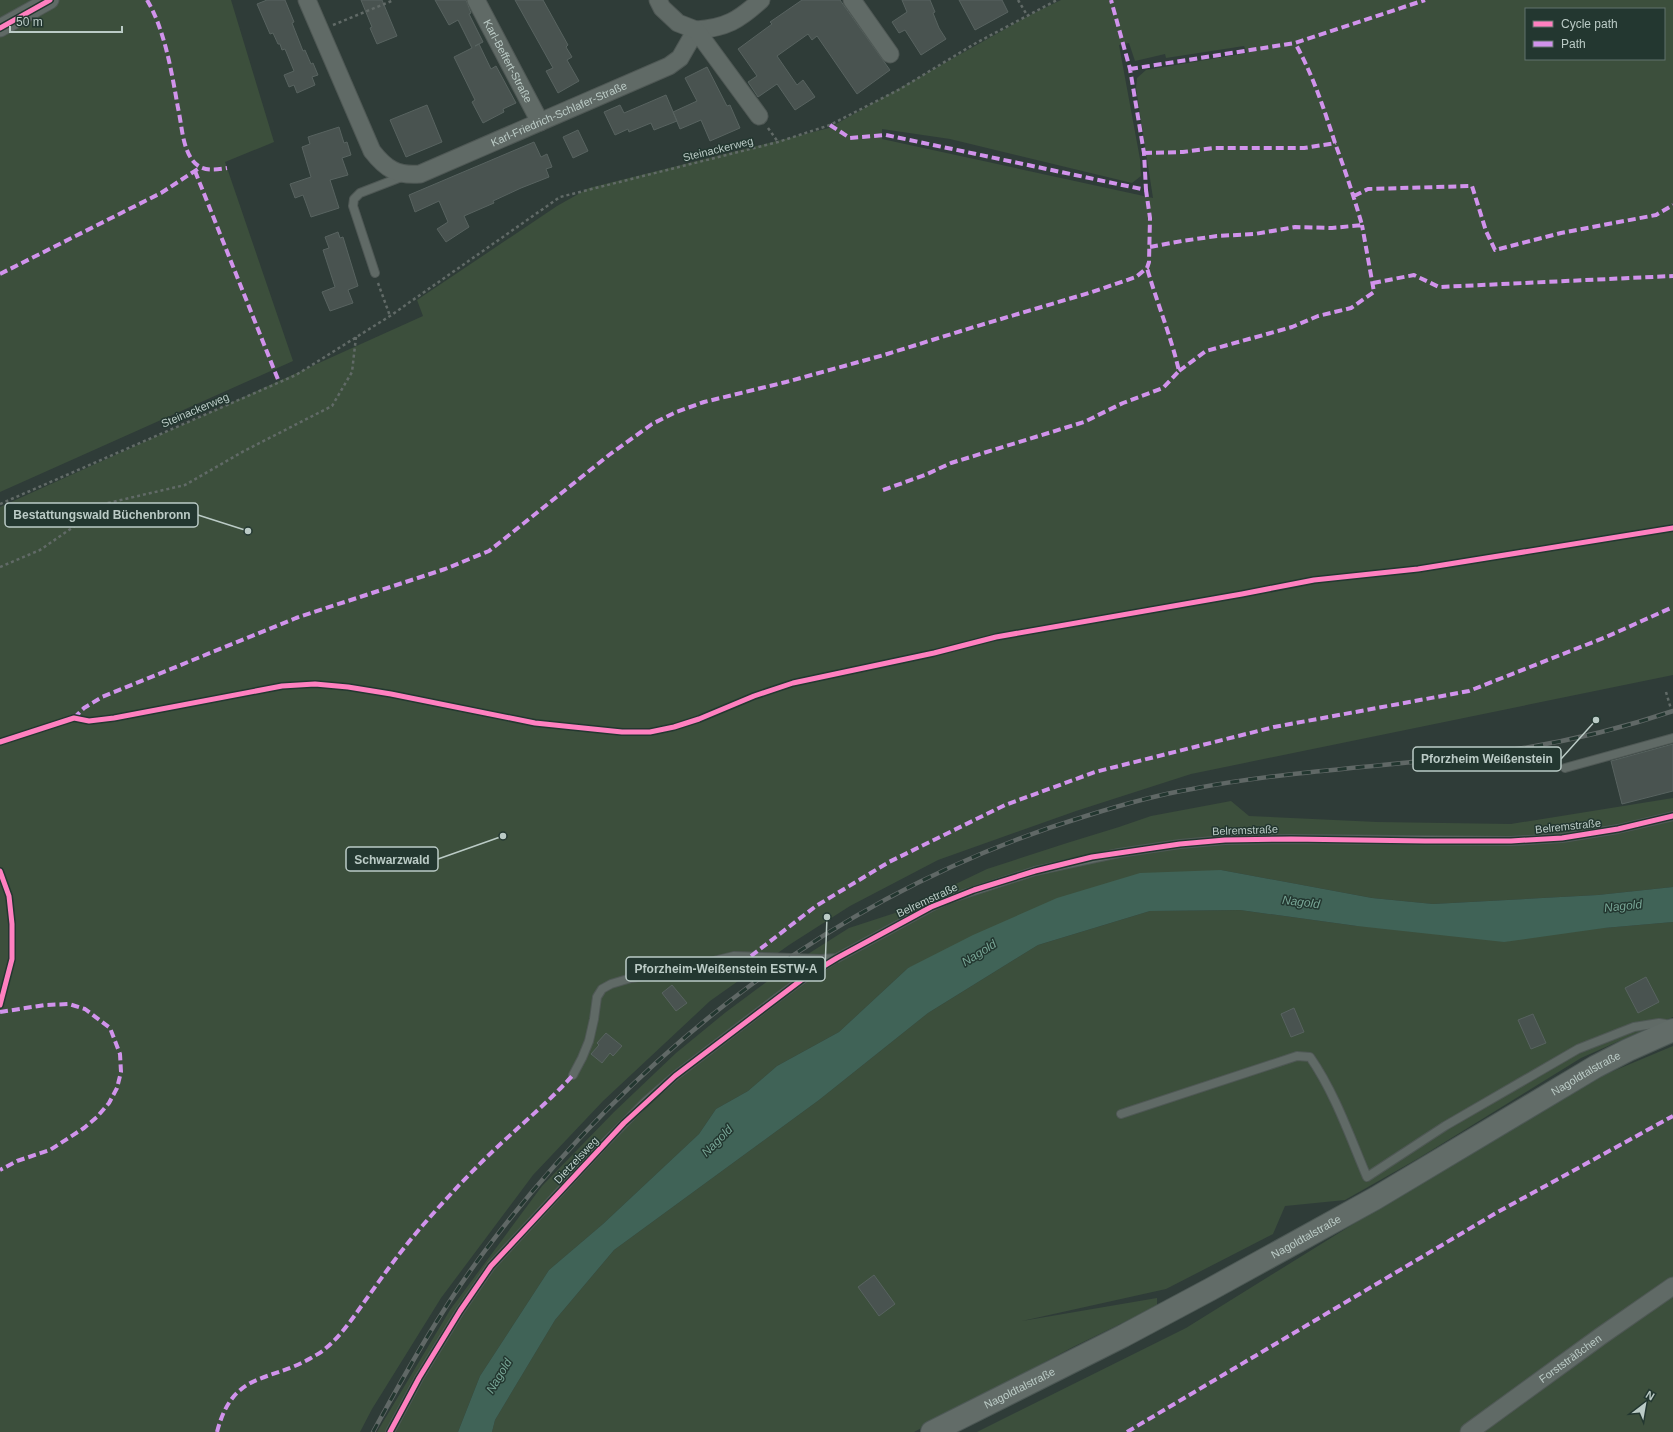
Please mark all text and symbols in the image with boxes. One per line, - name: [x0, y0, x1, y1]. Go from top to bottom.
- scale bar: [10, 8, 122, 34]
- legend: [1525, 8, 1665, 60]
- text: 50 m: [16, 15, 43, 29]
- street label: Karl-Beffert-Straße: [481, 17, 535, 105]
- text: Cycle path: [1561, 17, 1618, 31]
- text: Path: [1561, 37, 1586, 51]
- street label: Karl-Friedrich-Schlafer-Straße: [489, 79, 629, 149]
- street label: Steinackerweg: [682, 134, 754, 164]
- street label: Steinackerweg: [159, 390, 231, 430]
- callout: Bestattungswald Büchenbronn: [5, 503, 198, 527]
- text: Bestattungswald Büchenbronn: [13, 508, 191, 522]
- callout: Pforzheim Weißenstein: [1413, 747, 1561, 771]
- text: Pforzheim Weißenstein: [1421, 752, 1553, 766]
- street label: Belremstraße: [1535, 817, 1601, 835]
- street label: Belremstraße: [1212, 823, 1278, 837]
- callout: Schwarzwald: [346, 847, 438, 871]
- text: Schwarzwald: [354, 853, 430, 867]
- street label: Belremstraße: [895, 881, 959, 919]
- water label: Nagold: [1281, 893, 1321, 911]
- water label: Nagold: [1603, 897, 1643, 915]
- water label: Nagold: [959, 937, 999, 969]
- callout: Pforzheim-Weißenstein ESTW-A: [626, 957, 825, 981]
- text: Pforzheim-Weißenstein ESTW-A: [635, 962, 818, 976]
- street label: Nagoldtalstraße: [1549, 1049, 1622, 1098]
- water label: Nagold: [699, 1122, 736, 1159]
- street label: Dietzelsweg: [551, 1134, 601, 1186]
- street label: Nagoldtalstraße: [1269, 1213, 1343, 1261]
- street label: Forststräßchen: [1537, 1332, 1604, 1385]
- water label: Nagold: [483, 1356, 515, 1396]
- street label: Nagoldtalstraße: [982, 1365, 1057, 1411]
- north arrow: [1625, 1384, 1665, 1424]
- text: N: [1644, 1388, 1657, 1403]

